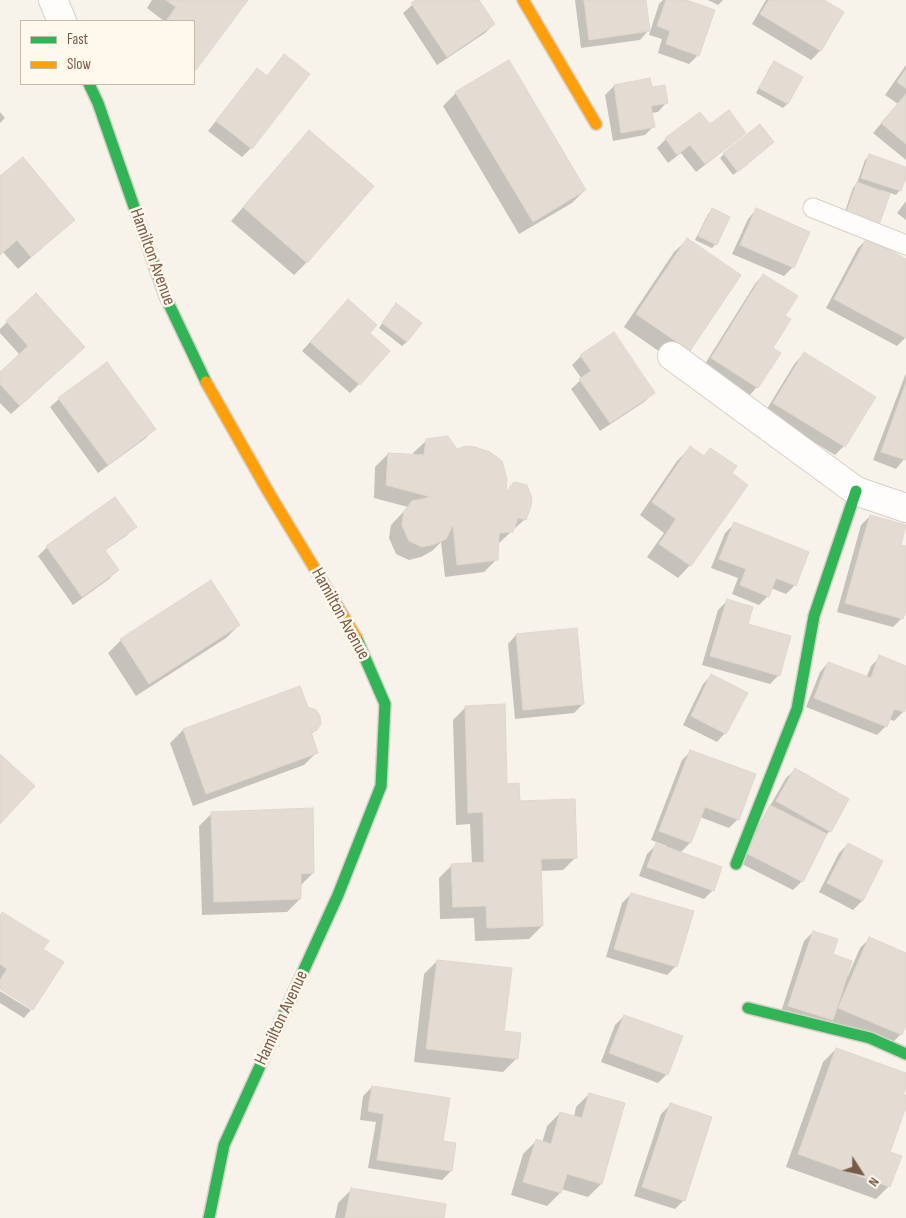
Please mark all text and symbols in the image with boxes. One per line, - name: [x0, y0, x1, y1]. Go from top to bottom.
- legend: [20, 20, 195, 85]
- text: Fast: [67, 30, 88, 49]
- text: Slow: [67, 55, 91, 74]
- street label: Hamilton Avenue: [124, 206, 180, 308]
- street label: Hamilton Avenue: [306, 564, 374, 664]
- street label: Hamilton Avenue: [251, 967, 313, 1069]
- north arrow: [836, 1148, 886, 1198]
- text: N: [865, 1174, 883, 1190]

